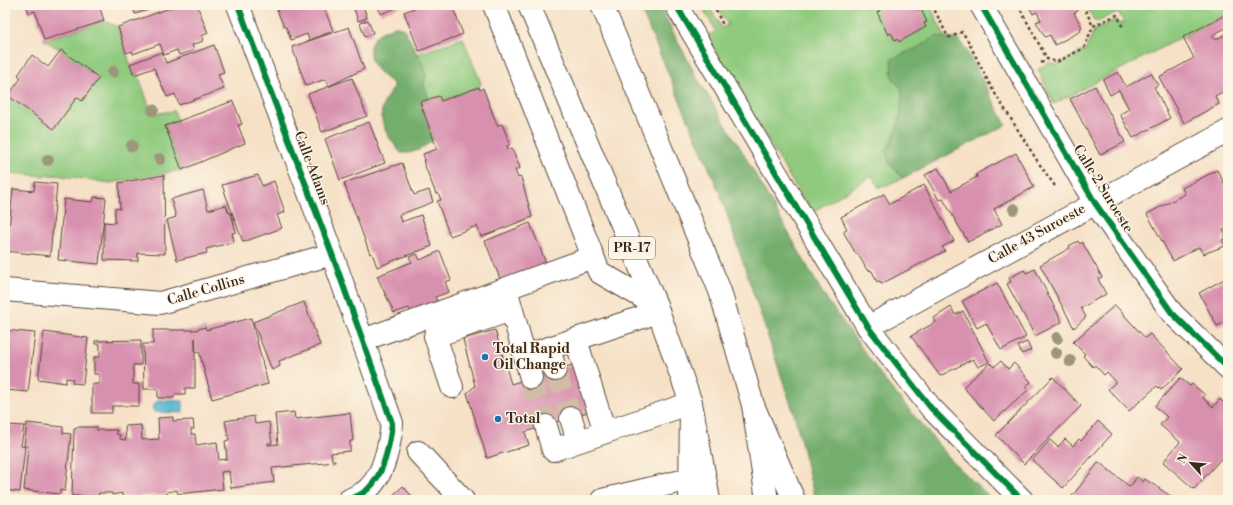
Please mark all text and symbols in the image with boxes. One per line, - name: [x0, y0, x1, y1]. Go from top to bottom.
- street label: Calle Adams: [290, 128, 334, 208]
- street label: Calle 2 Suroeste: [1069, 141, 1137, 237]
- street label: Calle 43 Suroeste: [985, 200, 1089, 268]
- road number: PR-17: [609, 237, 655, 259]
- street label: Calle Collins: [165, 270, 247, 310]
- place label: Total Rapid Oil Change: [493, 340, 570, 374]
- marker: Total Rapid Oil Change: [480, 352, 490, 362]
- place label: Total: [506, 410, 541, 428]
- marker: Total: [493, 414, 503, 424]
- north arrow: [1171, 443, 1211, 483]
- text: N: [1175, 452, 1191, 466]

